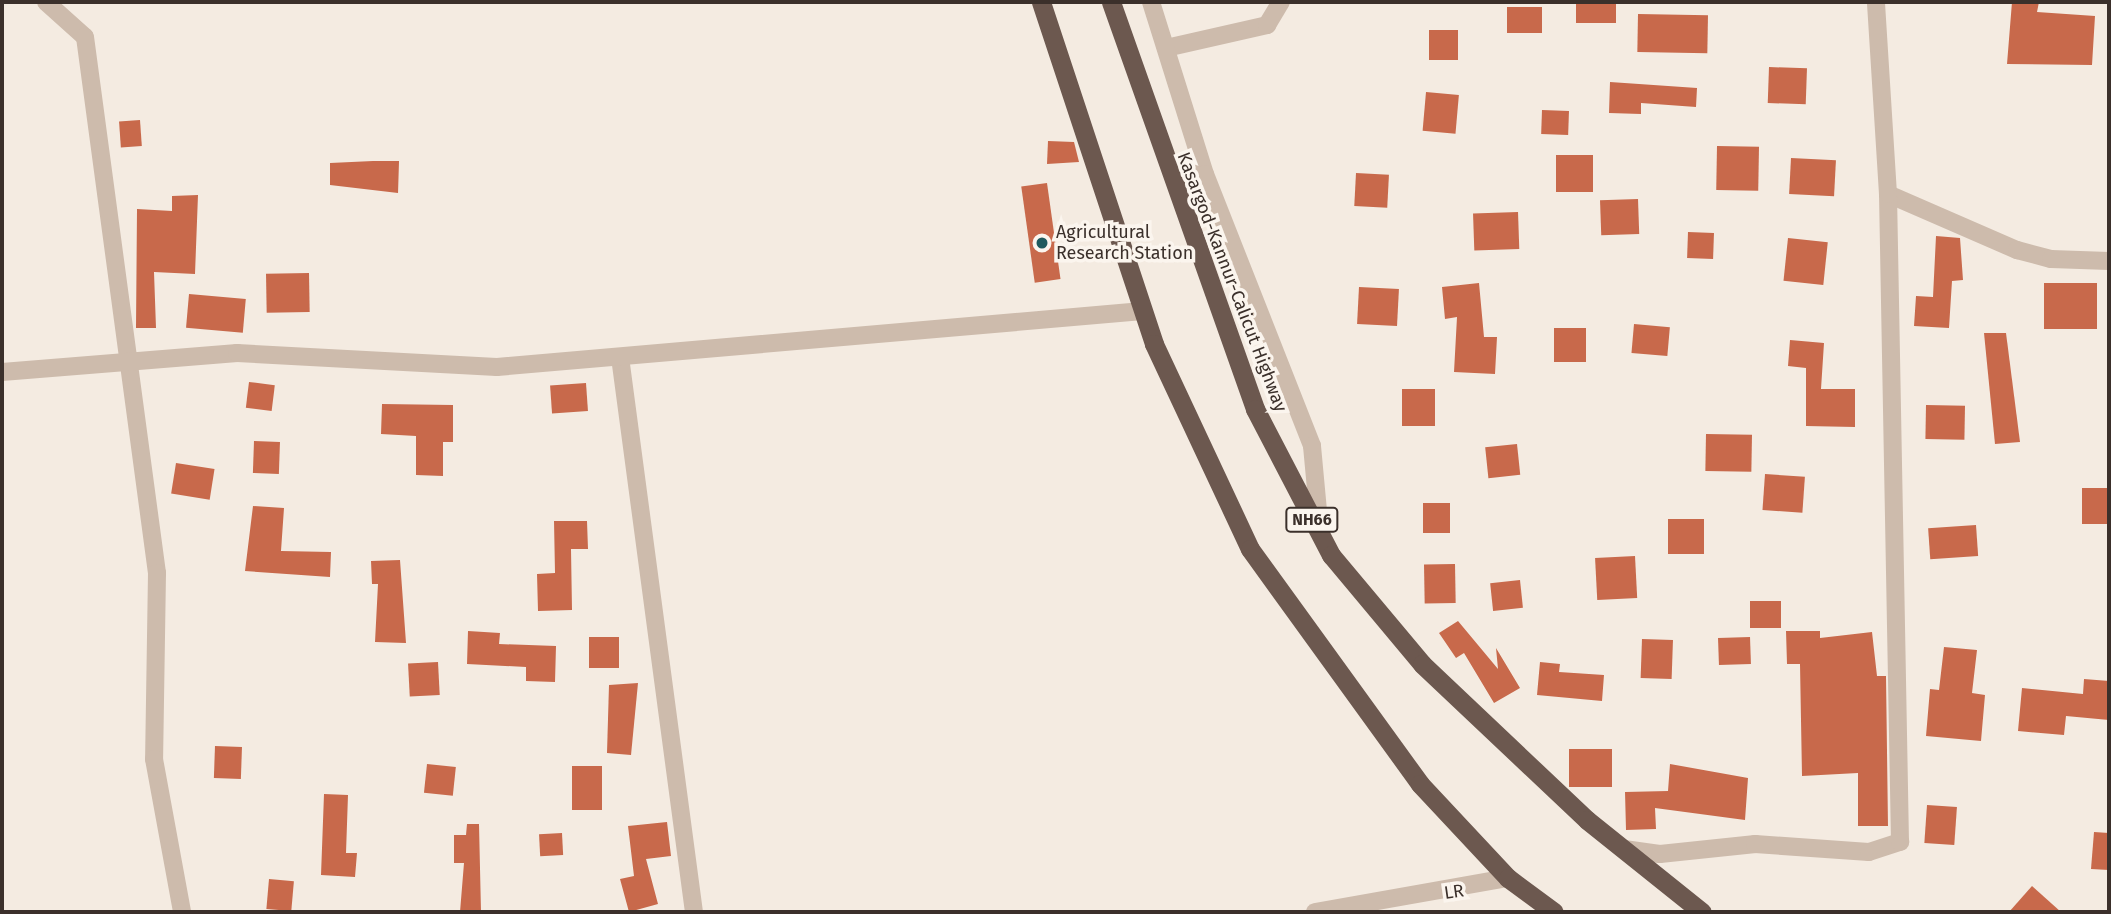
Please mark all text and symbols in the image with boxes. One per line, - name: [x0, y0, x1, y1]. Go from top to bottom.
- street label: Kasargod-Kannur-Calicut Highway: [1172, 149, 1292, 415]
- place label: Agricultural Research Station: [1056, 222, 1193, 264]
- marker: Agricultural Research Station: [1034, 235, 1050, 251]
- road number: NH66: [1284, 508, 1340, 533]
- street label: LR: [1443, 880, 1465, 904]

